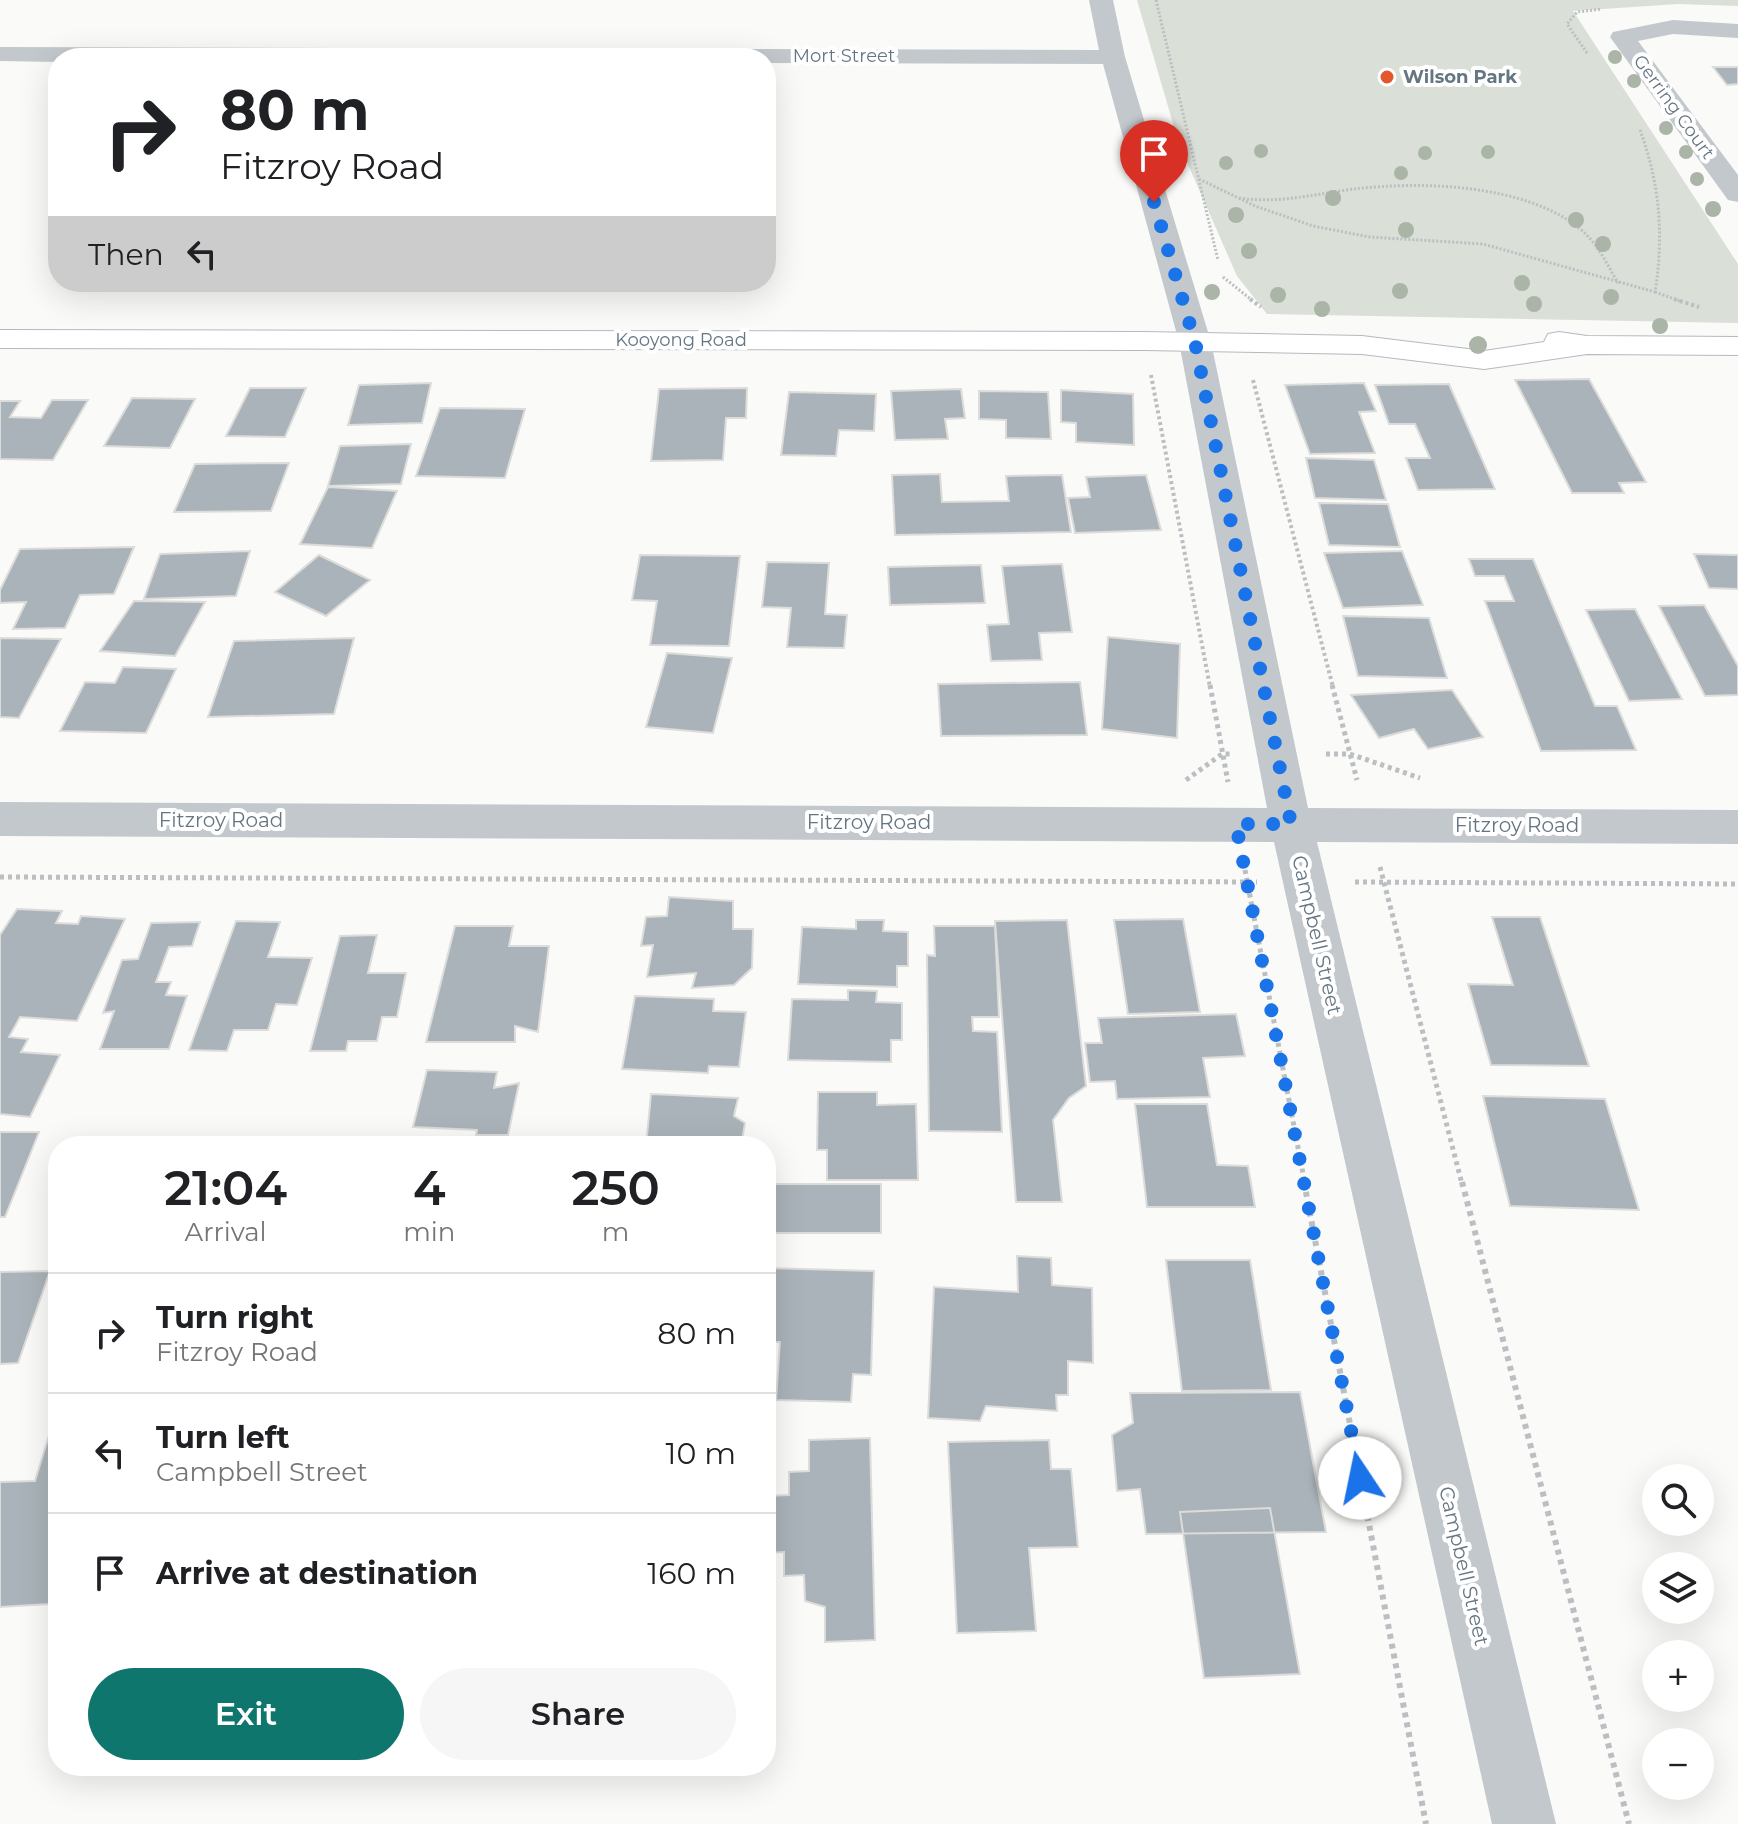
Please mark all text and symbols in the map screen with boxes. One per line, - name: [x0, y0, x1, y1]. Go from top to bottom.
- street label: Mort Street: [793, 45, 895, 67]
- street label: Gerring Court: [1629, 51, 1719, 163]
- place label: Wilson Park: [1403, 66, 1517, 88]
- marker: Wilson Park: [1378, 68, 1396, 86]
- text: 80 m: [220, 76, 370, 144]
- icon: right: [88, 80, 192, 184]
- pin: [1120, 120, 1188, 202]
- icon: arrive: [1132, 132, 1176, 176]
- text: Fitzroy Road: [220, 144, 444, 188]
- icon: left: [180, 232, 224, 276]
- text: Then: [88, 236, 164, 273]
- street label: Kooyong Road: [615, 329, 747, 351]
- street label: Fitzroy Road: [159, 808, 283, 832]
- street label: Fitzroy Road: [807, 810, 931, 834]
- street label: Fitzroy Road: [1455, 813, 1579, 837]
- street label: Campbell Street: [1287, 853, 1347, 1017]
- text: 21:04: [164, 1159, 287, 1217]
- text: 4: [413, 1159, 446, 1217]
- text: 250: [572, 1159, 660, 1217]
- text: Arrival: [185, 1216, 267, 1248]
- text: min: [403, 1216, 455, 1248]
- text: m: [602, 1216, 629, 1248]
- text: Turn right: [156, 1299, 313, 1336]
- icon: right: [88, 1311, 132, 1355]
- text: 80 m: [657, 1315, 736, 1352]
- text: Fitzroy Road: [156, 1336, 318, 1368]
- text: Turn left: [156, 1419, 289, 1456]
- icon: left: [88, 1431, 132, 1475]
- text: 10 m: [666, 1435, 736, 1472]
- position arrow: [1318, 1436, 1402, 1520]
- text: Campbell Street: [156, 1456, 368, 1488]
- map controls: [1642, 1464, 1714, 1800]
- button: search: [1642, 1464, 1714, 1536]
- street label: Campbell Street: [1434, 1484, 1494, 1648]
- icon: arrive: [88, 1551, 132, 1595]
- button: layers: [1642, 1552, 1714, 1624]
- text: Arrive at destination: [156, 1555, 478, 1592]
- text: 160 m: [647, 1555, 736, 1592]
- button: +: [1642, 1640, 1714, 1712]
- button: Exit: [88, 1668, 404, 1760]
- button: Share: [420, 1668, 736, 1760]
- button: −: [1642, 1728, 1714, 1800]

